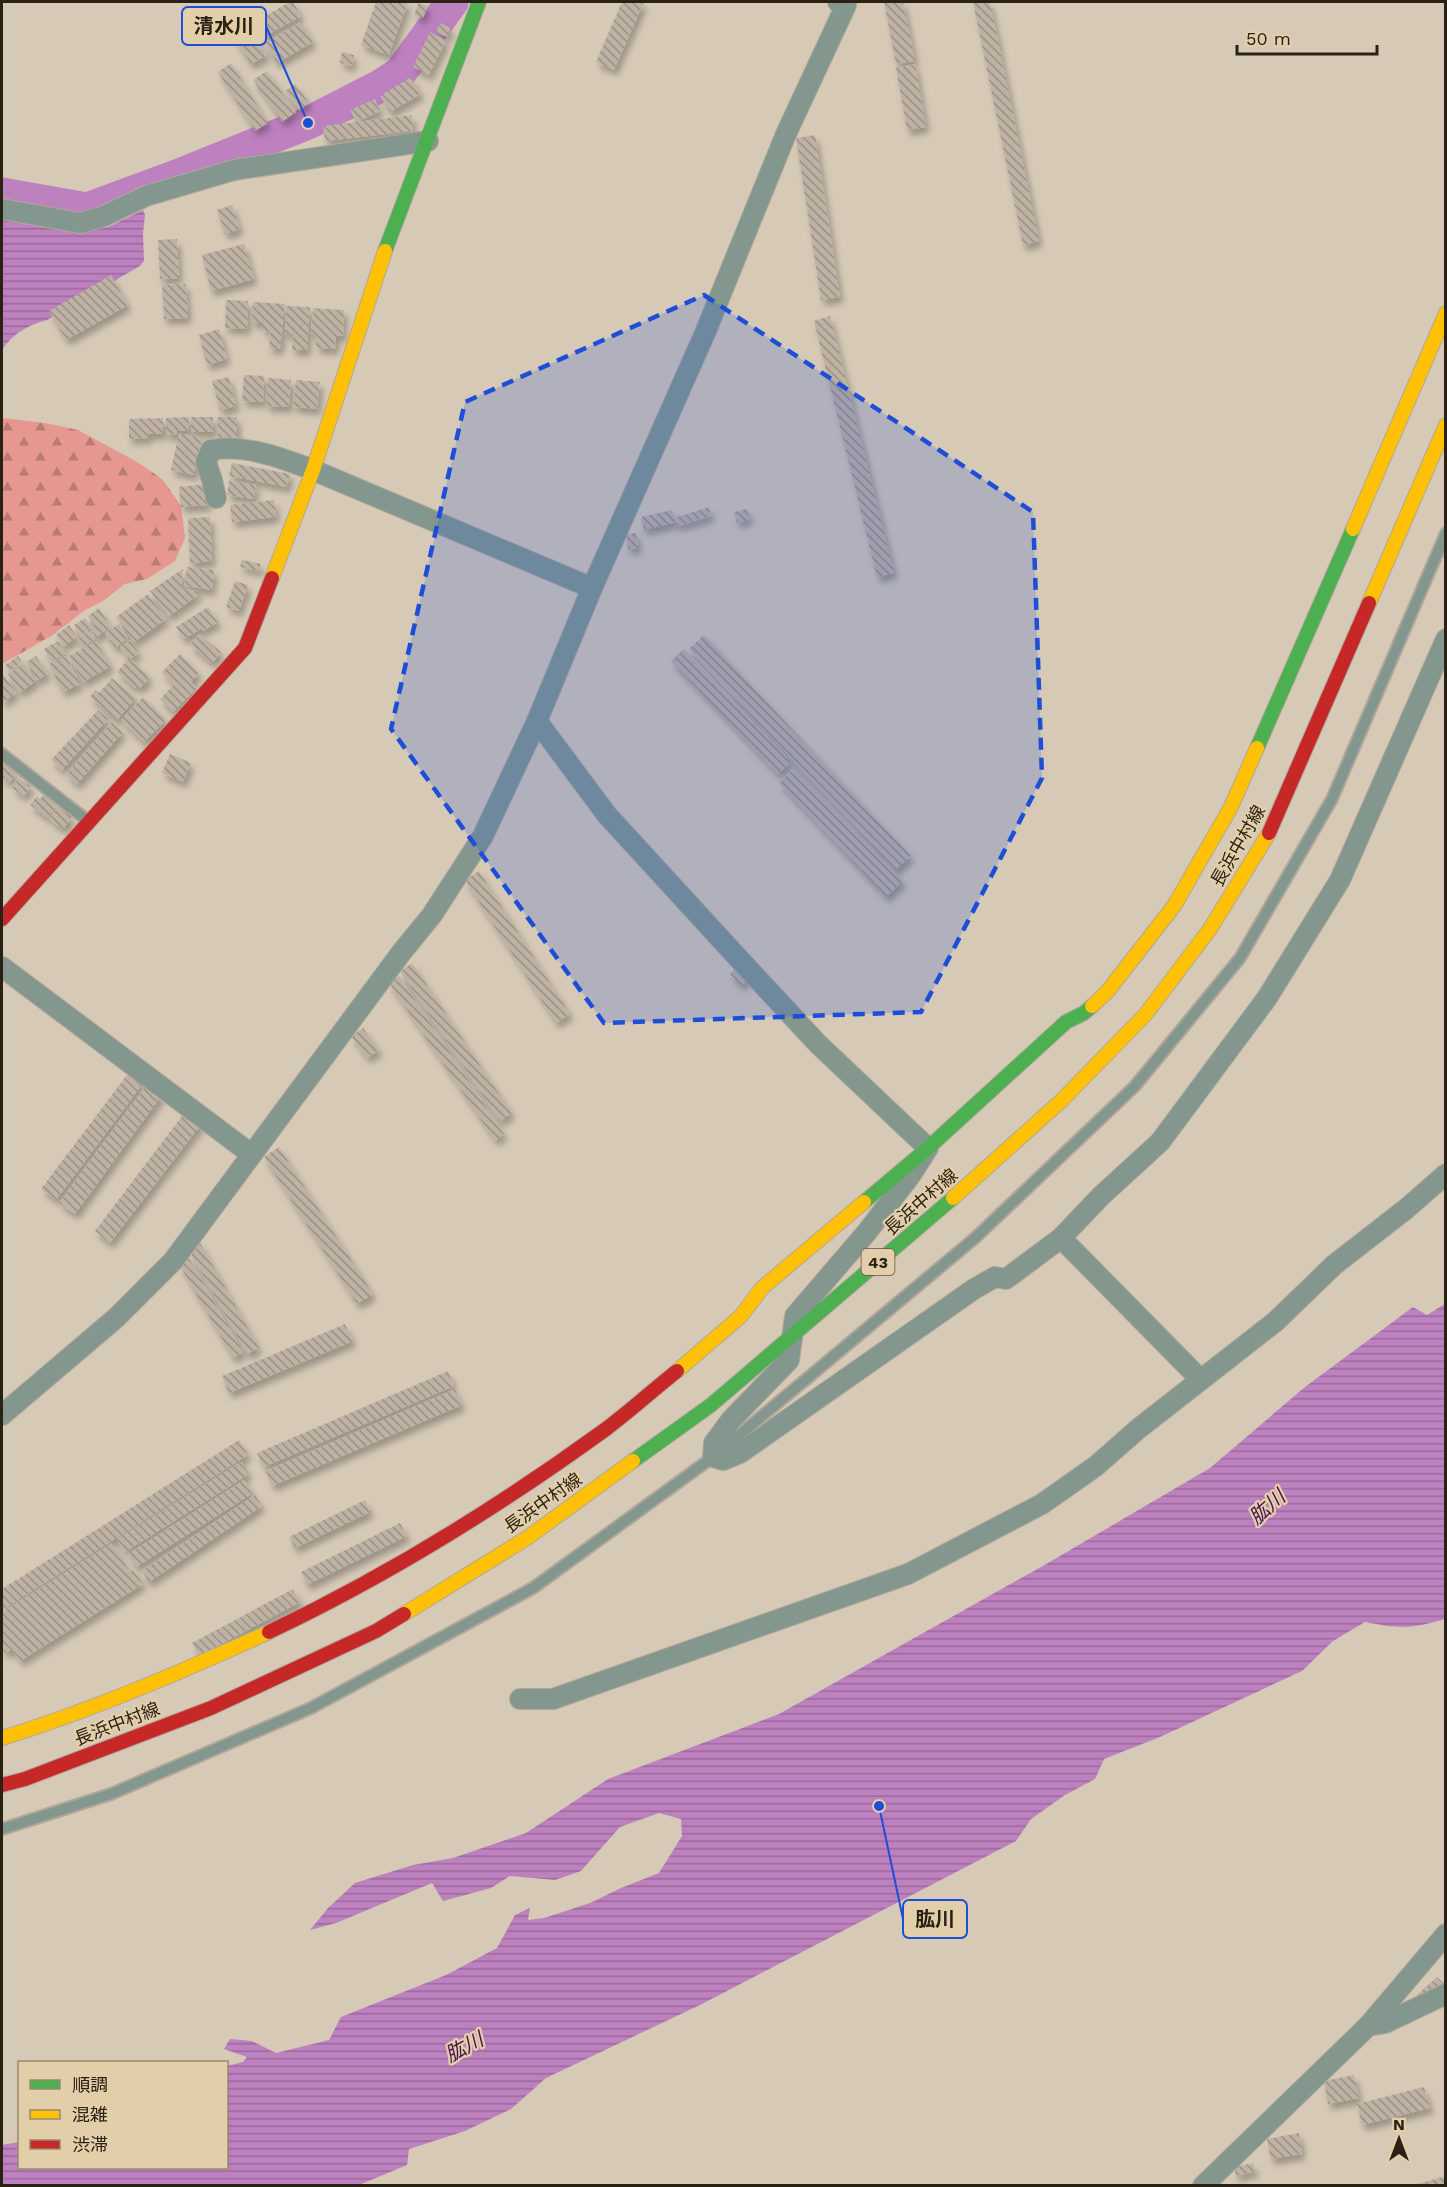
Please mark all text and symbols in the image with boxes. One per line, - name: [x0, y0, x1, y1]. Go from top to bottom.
- callout: 清水川: [182, 7, 266, 45]
- text: 清水川: [194, 14, 254, 38]
- scale bar: [1237, 18, 1376, 56]
- text: 50 m: [1246, 28, 1291, 49]
- street label: 長浜中村線: [1206, 802, 1269, 890]
- street label: 長浜中村線: [880, 1164, 962, 1239]
- road number: 43: [862, 1249, 894, 1275]
- street label: 長浜中村線: [500, 1468, 586, 1537]
- water label: 肱川: [1244, 1484, 1291, 1529]
- street label: 長浜中村線: [71, 1698, 163, 1749]
- callout: 肱川: [903, 1900, 967, 1938]
- text: 肱川: [915, 1907, 955, 1931]
- water label: 肱川: [441, 2026, 489, 2067]
- legend: [18, 2061, 228, 2169]
- text: 順調: [72, 2074, 108, 2095]
- text: 混雑: [72, 2104, 108, 2125]
- north arrow: [1369, 2109, 1429, 2169]
- text: N: [1393, 2115, 1405, 2134]
- text: 渋滞: [72, 2134, 108, 2155]

